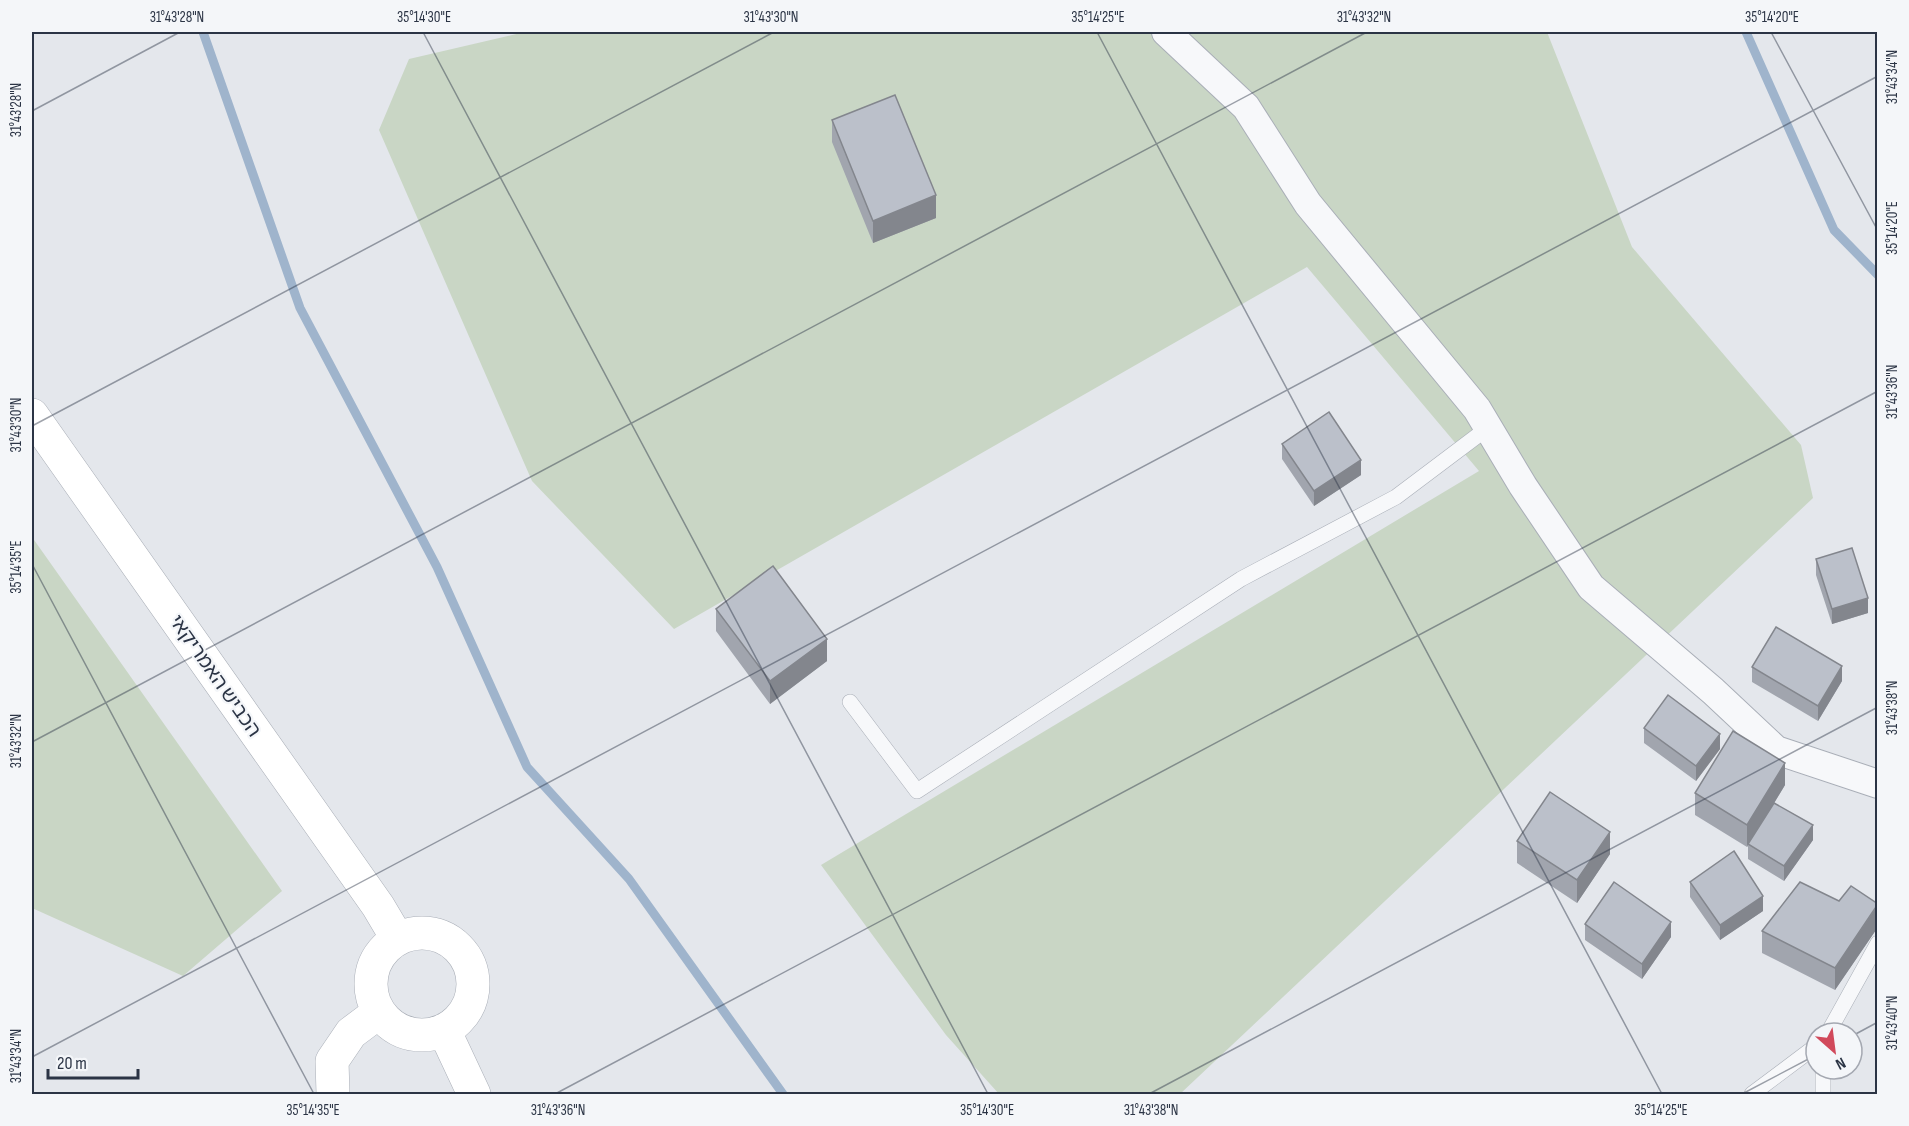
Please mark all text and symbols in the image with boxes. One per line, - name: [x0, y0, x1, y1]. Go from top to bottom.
- text: 31°43'28"N: [150, 8, 204, 27]
- text: 35°14'30"E: [397, 8, 451, 27]
- text: 31°43'30"N: [744, 8, 798, 27]
- text: 35°14'25"E: [1071, 8, 1125, 27]
- text: 31°43'32"N: [1337, 8, 1391, 27]
- text: 35°14'20"E: [1745, 8, 1799, 27]
- text: 31°43'34"N: [1883, 50, 1902, 104]
- text: 31°43'28"N: [7, 83, 26, 137]
- text: 35°14'20"E: [1883, 201, 1902, 255]
- text: 31°43'36"N: [1883, 365, 1902, 419]
- text: 31°43'30"N: [7, 398, 26, 452]
- text: 35°14'35"E: [7, 540, 26, 594]
- street label: הכביש האמריקאי: [164, 610, 266, 742]
- text: 31°43'38"N: [1883, 681, 1902, 735]
- text: 31°43'32"N: [7, 714, 26, 768]
- text: 31°43'40"N: [1883, 996, 1902, 1050]
- north arrow: [1804, 1021, 1864, 1081]
- text: 31°43'34"N: [7, 1029, 26, 1083]
- scale bar: [48, 1042, 138, 1080]
- text: 20 m: [57, 1053, 87, 1074]
- text: N: [1832, 1053, 1849, 1073]
- text: 35°14'35"E: [286, 1101, 340, 1120]
- text: 31°43'36"N: [531, 1101, 585, 1120]
- text: 35°14'30"E: [960, 1101, 1014, 1120]
- text: 31°43'38"N: [1124, 1101, 1178, 1120]
- text: 35°14'25"E: [1634, 1101, 1688, 1120]

